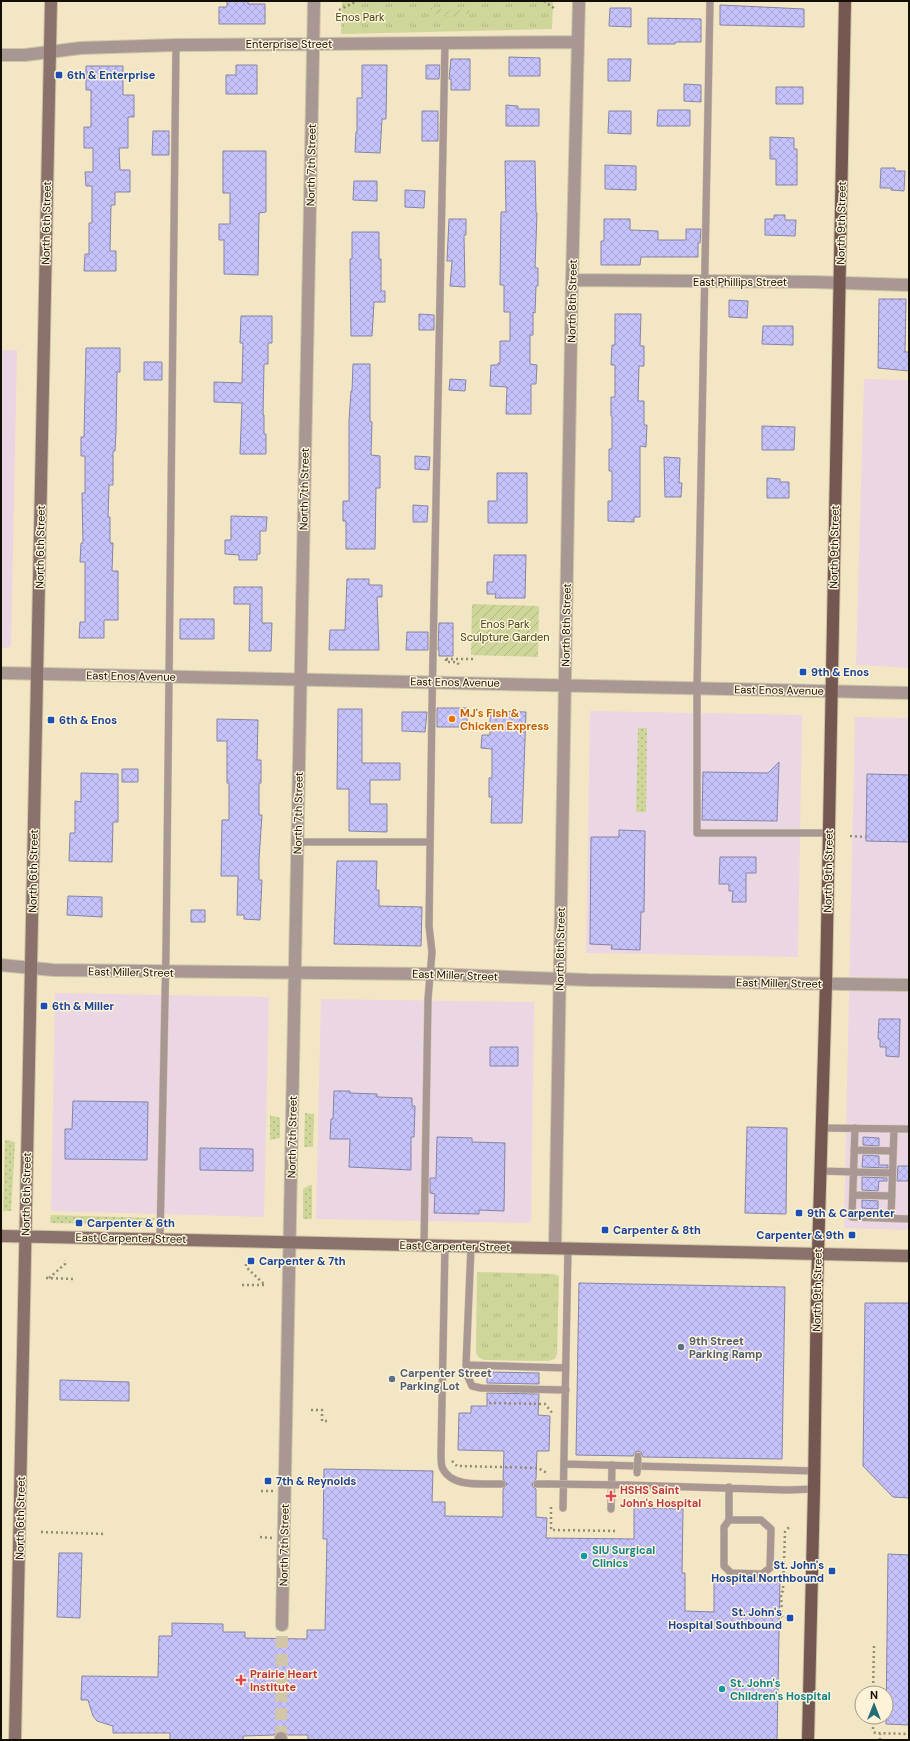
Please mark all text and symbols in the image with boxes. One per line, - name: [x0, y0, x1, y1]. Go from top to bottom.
- park label: Enos Park: [335, 10, 385, 24]
- street label: Enterprise Street: [246, 37, 332, 51]
- place label: 6th & Enterprise: [67, 68, 156, 82]
- marker: 6th & Enterprise: [54, 70, 64, 80]
- street label: North 7th Street: [303, 124, 319, 206]
- street label: North 6th Street: [38, 181, 54, 265]
- street label: North 9th Street: [833, 181, 849, 265]
- street label: North 8th Street: [564, 259, 580, 343]
- street label: East Phillips Street: [693, 275, 787, 289]
- street label: North 7th Street: [296, 448, 312, 530]
- street label: North 6th Street: [32, 505, 48, 589]
- street label: North 9th Street: [826, 505, 842, 589]
- street label: North 8th Street: [558, 583, 574, 667]
- park label: Enos Park Sculpture Garden: [460, 617, 550, 644]
- place label: 9th & Enos: [811, 665, 869, 679]
- marker: 9th & Enos: [798, 667, 808, 677]
- street label: East Enos Avenue: [86, 668, 176, 684]
- street label: East Enos Avenue: [410, 674, 500, 690]
- street label: East Enos Avenue: [734, 682, 824, 698]
- place label: MJ's Fish & Chicken Express: [460, 706, 549, 733]
- place label: 6th & Enos: [59, 713, 117, 727]
- marker: MJ's Fish & Chicken Express: [447, 714, 457, 724]
- marker: 6th & Enos: [46, 715, 56, 725]
- street label: North 7th Street: [290, 772, 306, 854]
- street label: North 6th Street: [25, 829, 41, 913]
- street label: North 9th Street: [820, 829, 836, 913]
- street label: North 8th Street: [552, 907, 568, 991]
- street label: East Miller Street: [88, 964, 174, 980]
- street label: East Miller Street: [412, 967, 498, 983]
- street label: East Miller Street: [736, 975, 822, 991]
- place label: 6th & Miller: [52, 999, 115, 1013]
- marker: 6th & Miller: [39, 1001, 49, 1011]
- street label: North 7th Street: [284, 1096, 300, 1178]
- street label: North 6th Street: [18, 1152, 34, 1236]
- place label: 9th & Carpenter: [807, 1206, 895, 1220]
- marker: 9th & Carpenter: [794, 1208, 804, 1218]
- place label: Carpenter & 6th: [87, 1216, 175, 1230]
- marker: Carpenter & 6th: [74, 1218, 84, 1228]
- place label: Carpenter & 8th: [613, 1223, 701, 1237]
- marker: Carpenter & 8th: [600, 1225, 610, 1235]
- place label: Carpenter & 9th: [756, 1228, 844, 1242]
- street label: East Carpenter Street: [76, 1230, 186, 1246]
- marker: Carpenter & 9th: [847, 1230, 857, 1240]
- street label: East Carpenter Street: [400, 1238, 510, 1254]
- street label: North 9th Street: [809, 1248, 825, 1332]
- place label: Carpenter & 7th: [259, 1254, 346, 1268]
- marker: Carpenter & 7th: [246, 1256, 256, 1266]
- place label: 9th Street Parking Ramp: [689, 1334, 762, 1361]
- marker: 9th Street Parking Ramp: [676, 1342, 686, 1352]
- place label: Carpenter Street Parking Lot: [400, 1366, 492, 1393]
- marker: Carpenter Street Parking Lot: [387, 1374, 397, 1384]
- place label: 7th & Reynolds: [276, 1474, 356, 1488]
- street label: North 6th Street: [12, 1476, 28, 1560]
- marker: 7th & Reynolds: [263, 1476, 273, 1486]
- place label: HSHS Saint John's Hospital: [620, 1483, 701, 1510]
- marker: HSHS Saint John's Hospital: [605, 1490, 617, 1502]
- street label: North 7th Street: [276, 1504, 292, 1586]
- place label: SIU Surgical Clinics: [592, 1543, 655, 1570]
- marker: SIU Surgical Clinics: [579, 1551, 589, 1561]
- place label: St. John's Hospital Northbound: [711, 1558, 824, 1585]
- marker: St. John's Hospital Northbound: [827, 1566, 837, 1576]
- place label: St. John's Hospital Southbound: [668, 1605, 782, 1632]
- marker: St. John's Hospital Southbound: [785, 1613, 795, 1623]
- place label: Prairie Heart Institute: [250, 1667, 318, 1694]
- marker: Prairie Heart Institute: [235, 1674, 247, 1686]
- place label: St. John's Children's Hospital: [730, 1676, 831, 1703]
- marker: St. John's Children's Hospital: [717, 1684, 727, 1694]
- north arrow: [854, 1685, 894, 1725]
- text: N: [870, 1688, 878, 1702]

